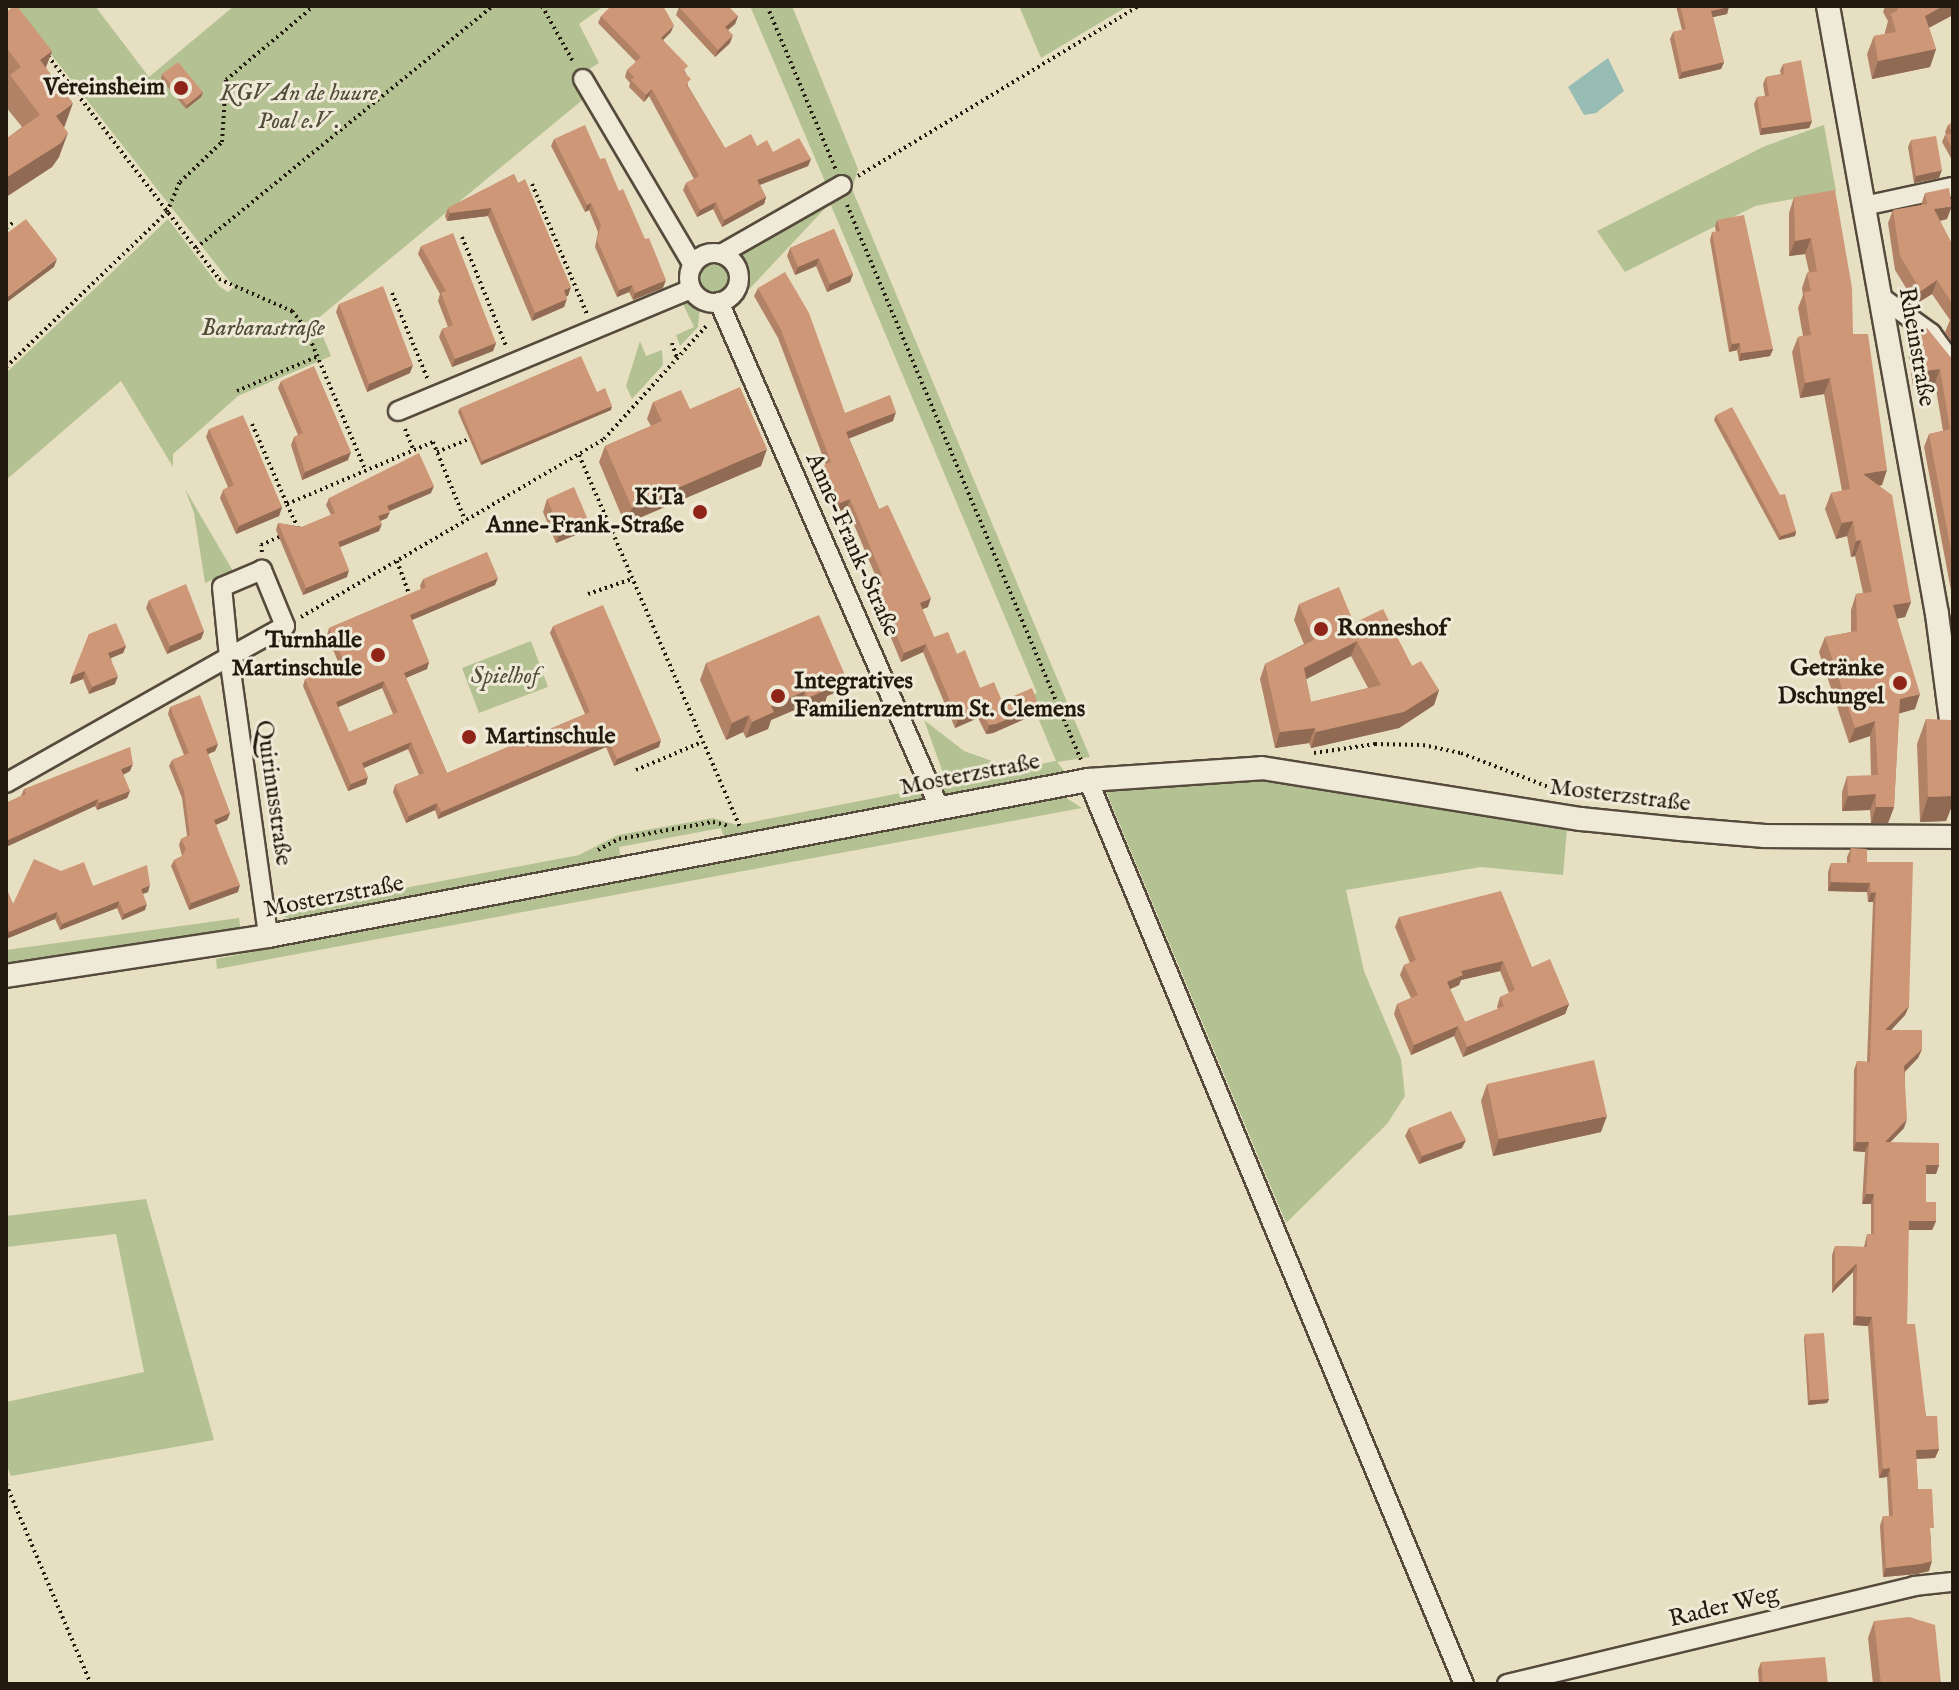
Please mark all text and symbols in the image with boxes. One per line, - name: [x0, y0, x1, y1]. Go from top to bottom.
- place label: Vereinsheim: [43, 74, 165, 102]
- marker: Vereinsheim: [172, 79, 190, 97]
- park label: KGV An de huure Poal e.V .: [220, 80, 378, 136]
- street label: Rheinstraße: [1891, 285, 1941, 409]
- park label: Barbarastraße: [201, 315, 325, 343]
- street label: Anne-Frank-Straße: [799, 449, 905, 641]
- place label: KiTa Anne-Frank-Straße: [486, 484, 684, 540]
- marker: KiTa Anne-Frank-Straße: [691, 503, 709, 521]
- place label: Ronneshof: [1337, 615, 1447, 643]
- marker: Ronneshof: [1312, 620, 1330, 638]
- place label: Turnhalle Martinschule: [232, 627, 362, 683]
- marker: Turnhalle Martinschule: [369, 646, 387, 664]
- place label: Getränke Dschungel: [1778, 655, 1884, 711]
- park label: Spielhof: [471, 663, 539, 691]
- place label: Integratives Familienzentrum St. Clemens: [794, 668, 1085, 724]
- marker: Getränke Dschungel: [1891, 674, 1909, 692]
- marker: Integratives Familienzentrum St. Clemens: [769, 687, 787, 705]
- street label: Quirinusstraße: [249, 718, 297, 868]
- place label: Martinschule: [485, 723, 615, 751]
- marker: Martinschule: [460, 728, 478, 746]
- street label: Mosterzstraße: [898, 747, 1042, 803]
- street label: Mosterzstraße: [1548, 773, 1692, 819]
- street label: Mosterzstraße: [262, 869, 406, 925]
- street label: Rader Weg: [1666, 1579, 1782, 1635]

